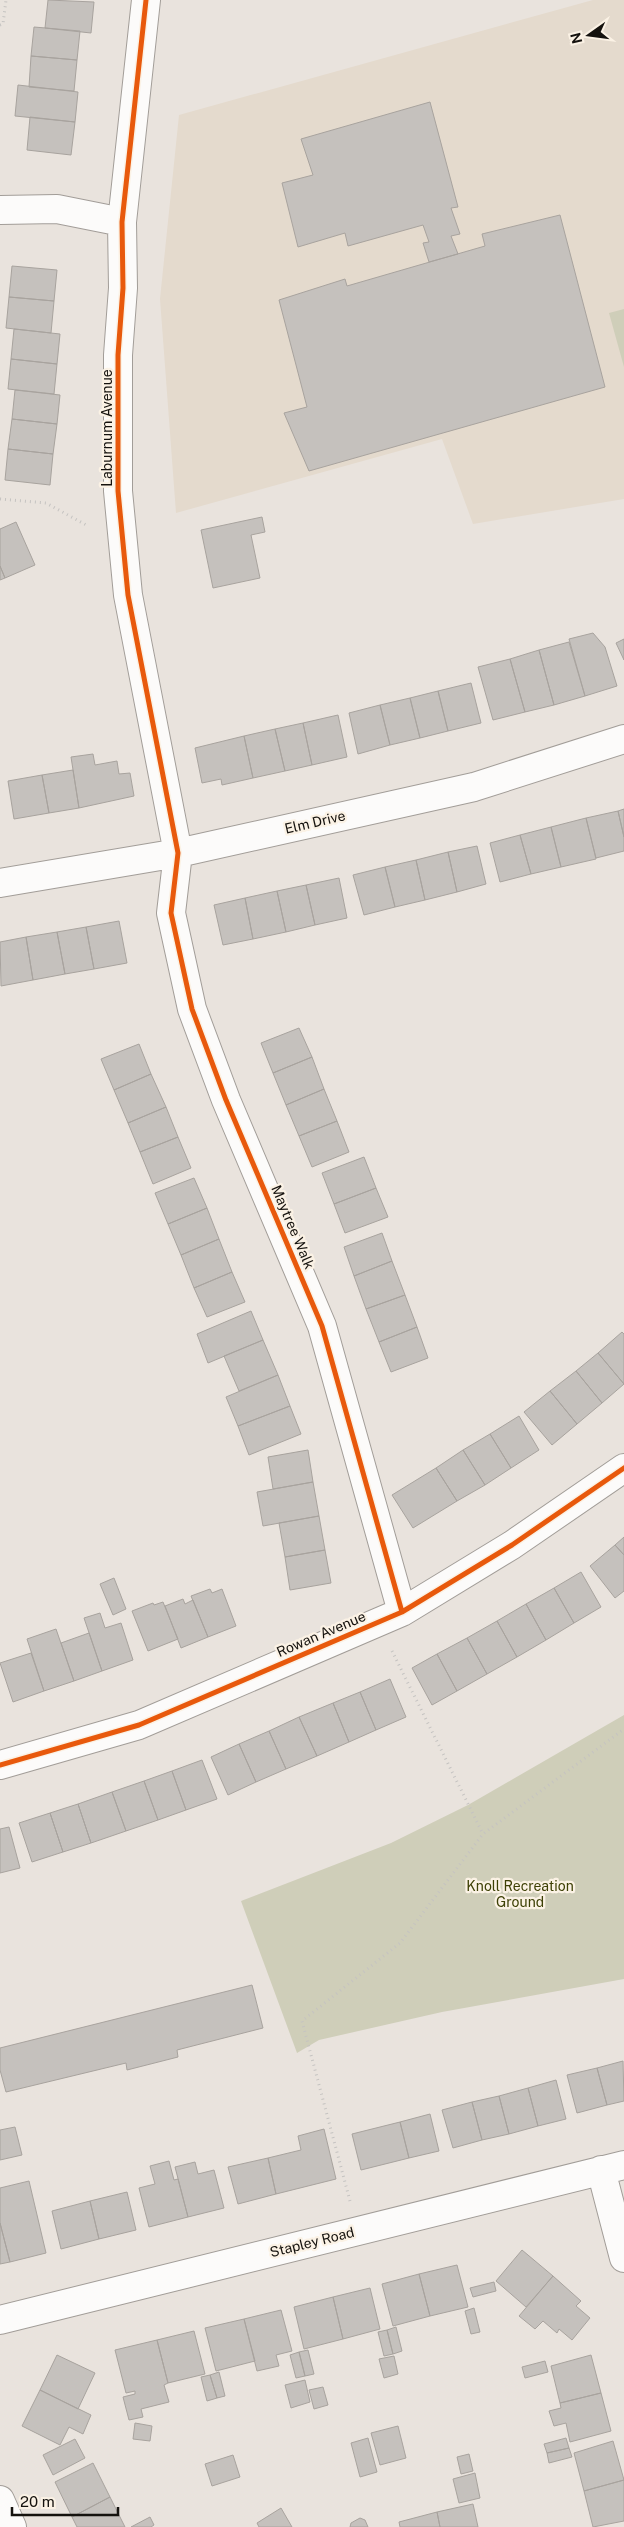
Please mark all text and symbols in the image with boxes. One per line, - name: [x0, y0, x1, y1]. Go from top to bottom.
- north arrow: [564, 10, 614, 60]
- text: N: [567, 31, 585, 45]
- street label: Laburnum Avenue: [99, 369, 115, 487]
- street label: Elm Drive: [283, 807, 347, 837]
- street label: Maytree Walk: [268, 1183, 318, 1271]
- street label: Rowan Avenue: [274, 1608, 368, 1660]
- park label: Knoll Recreation Ground: [466, 1878, 574, 1910]
- street label: Stapley Road: [268, 2224, 356, 2260]
- scale bar: [12, 2484, 119, 2516]
- text: 20 m: [20, 2493, 55, 2510]

